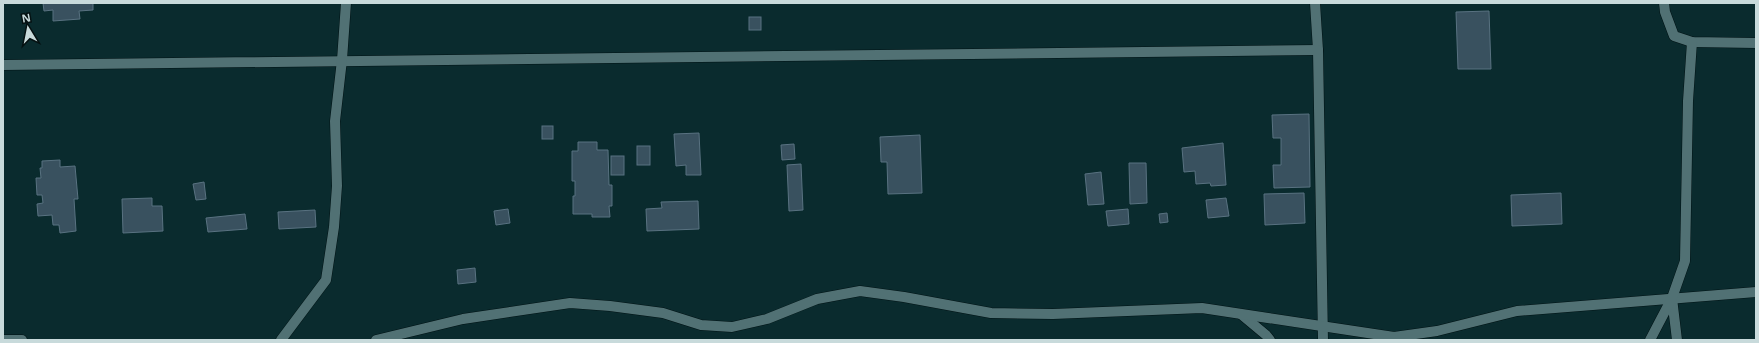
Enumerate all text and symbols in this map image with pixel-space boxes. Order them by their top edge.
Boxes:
north arrow [8,8,48,48]
text: N [20,9,32,26]

